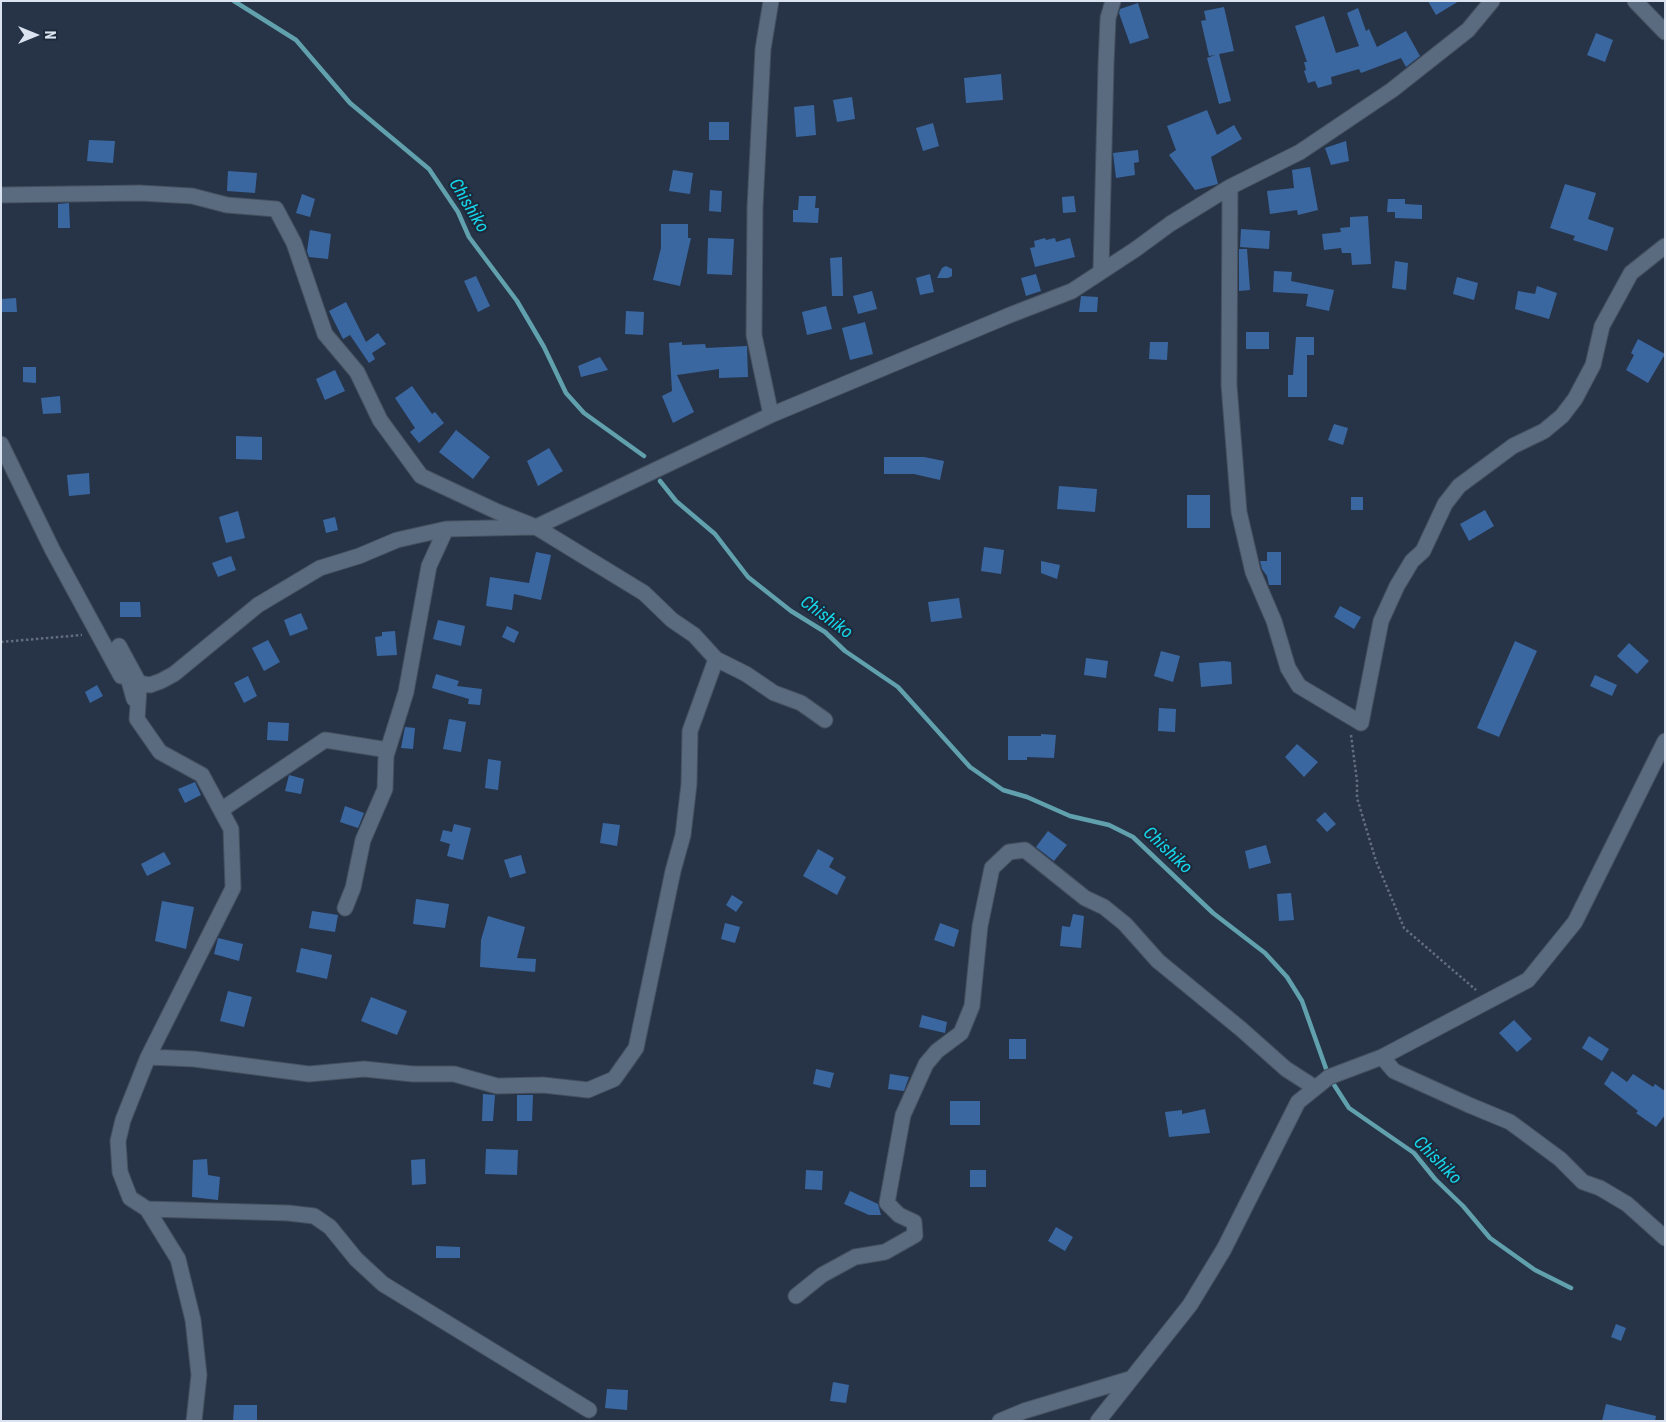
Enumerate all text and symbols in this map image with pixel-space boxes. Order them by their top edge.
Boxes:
north arrow [10,10,60,60]
text: N [42,31,58,39]
water label: Chishiko [443,175,493,237]
water label: Chishiko [796,592,856,644]
water label: Chishiko [1138,823,1196,879]
water label: Chishiko [1408,1132,1466,1190]

